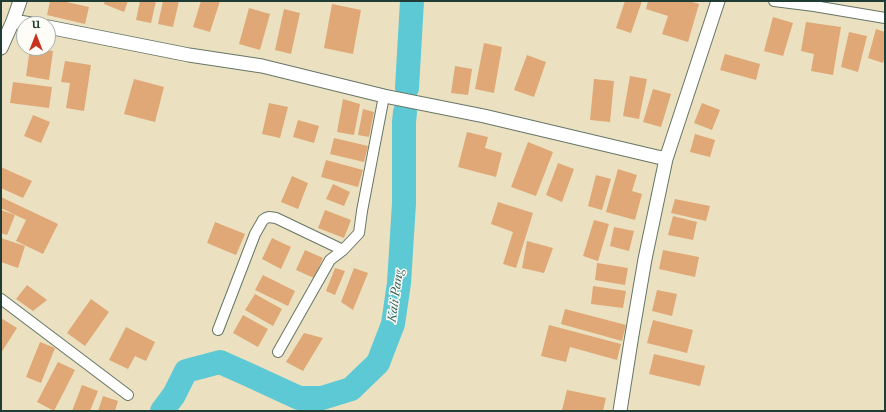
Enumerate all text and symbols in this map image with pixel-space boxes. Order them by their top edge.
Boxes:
north arrow [16,16,56,56]
text: U [32,18,40,31]
water label: Kali Pang [385,269,407,323]

